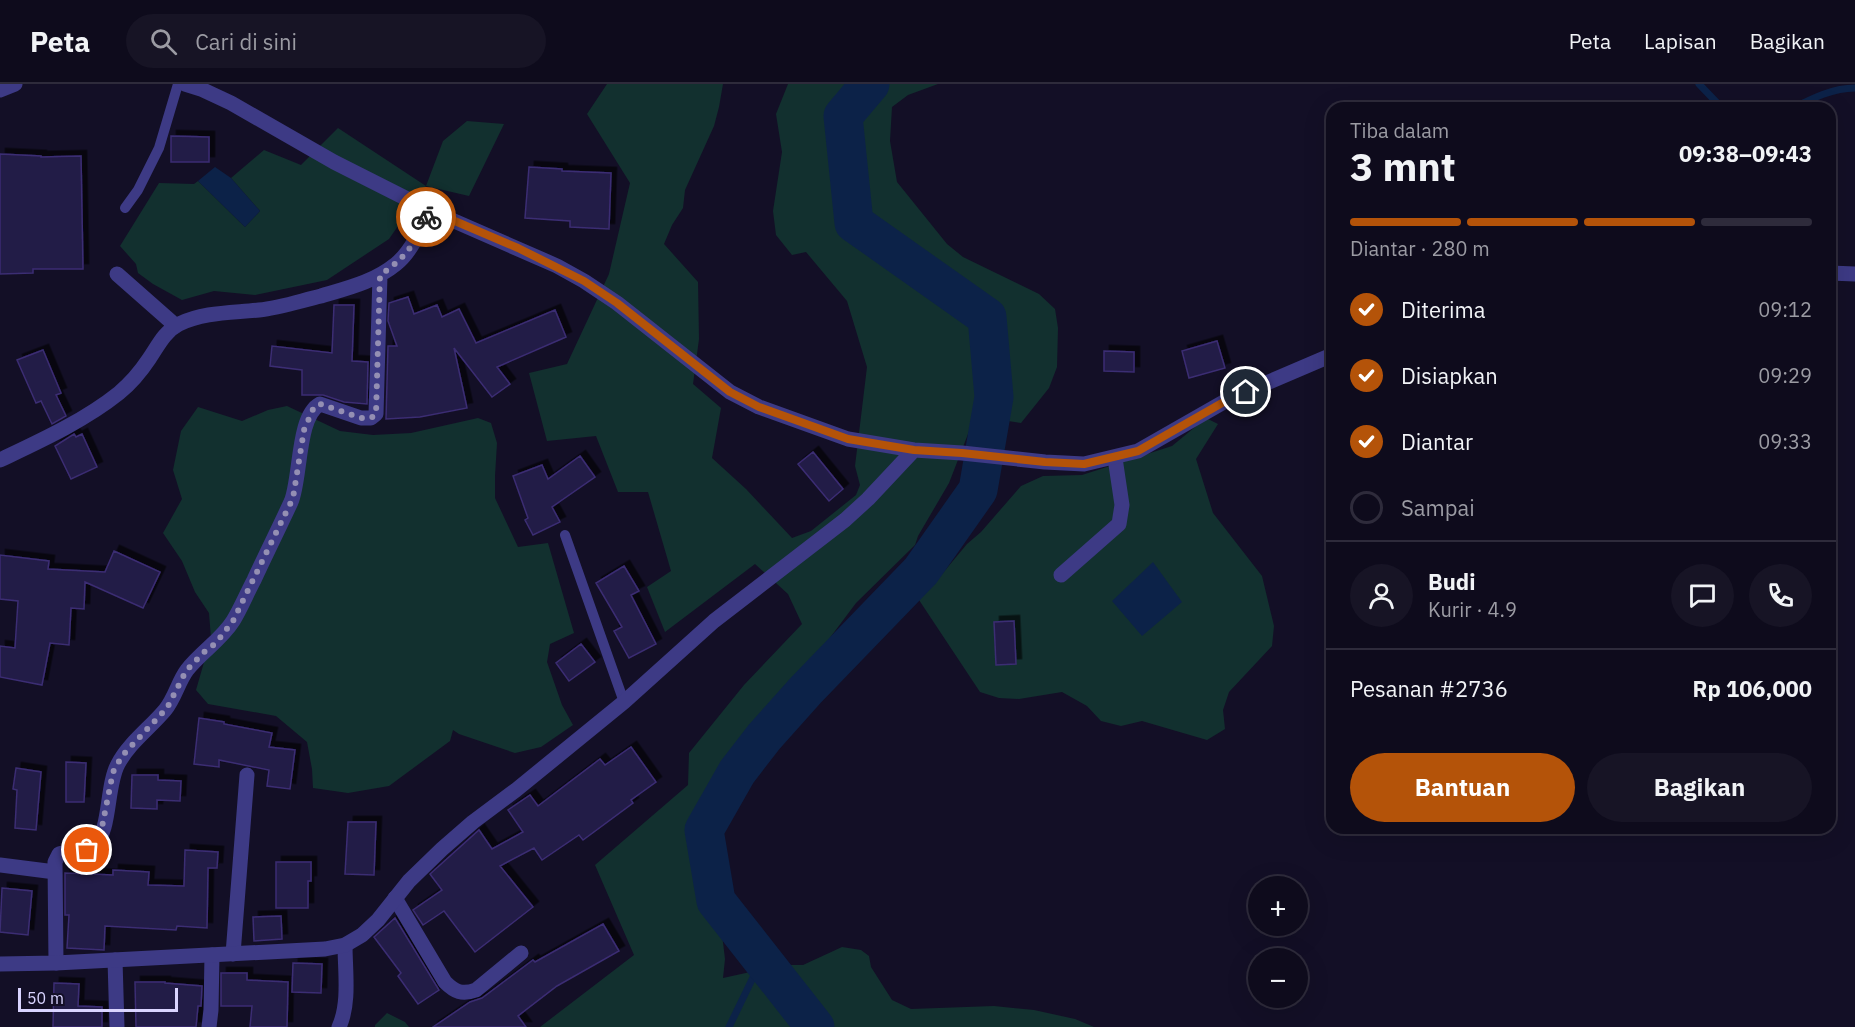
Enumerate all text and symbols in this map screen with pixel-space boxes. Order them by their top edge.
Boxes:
search box [126,14,546,68]
text: Peta [30,23,90,60]
icon: search [147,25,180,58]
text: Cari di sini [195,27,297,56]
text: Peta [1569,27,1611,55]
text: Lapisan [1644,27,1717,55]
text: Bagikan [1750,27,1825,55]
text: Tiba dalam [1350,117,1449,144]
text: 09:38–09:43 [1679,139,1812,168]
text: 3 mnt [1350,141,1456,192]
courier [396,187,456,247]
icon: bike [410,201,443,234]
text: Diantar · 280 m [1350,235,1490,262]
icon: check [1350,293,1383,326]
text: Diterima [1401,295,1486,324]
text: 09:12 [1758,296,1812,323]
icon: check [1350,359,1383,392]
text: Disiapkan [1401,361,1498,390]
text: 09:29 [1758,362,1812,389]
pin [1220,366,1271,417]
icon: home [1229,375,1262,408]
icon: check [1350,425,1383,458]
text: Diantar [1401,427,1473,456]
text: 09:33 [1758,428,1812,455]
text: Sampai [1401,493,1475,522]
button: person [1350,564,1413,627]
button: chat [1671,564,1734,627]
button: phone [1749,564,1812,627]
text: Budi [1428,567,1475,596]
text: Kurir · 4.9 [1428,596,1517,623]
text: Pesanan #2736 [1350,674,1508,703]
text: Rp 106,000 [1693,674,1812,703]
button: Bantuan [1350,753,1575,822]
button: Bagikan [1587,753,1812,822]
pin [61,824,112,875]
icon: bag [70,833,103,866]
map controls [1248,876,1308,1008]
button: + [1248,876,1308,936]
button: − [1248,948,1308,1008]
scale bar [18,985,178,1012]
text: 50 m [27,988,64,1008]

